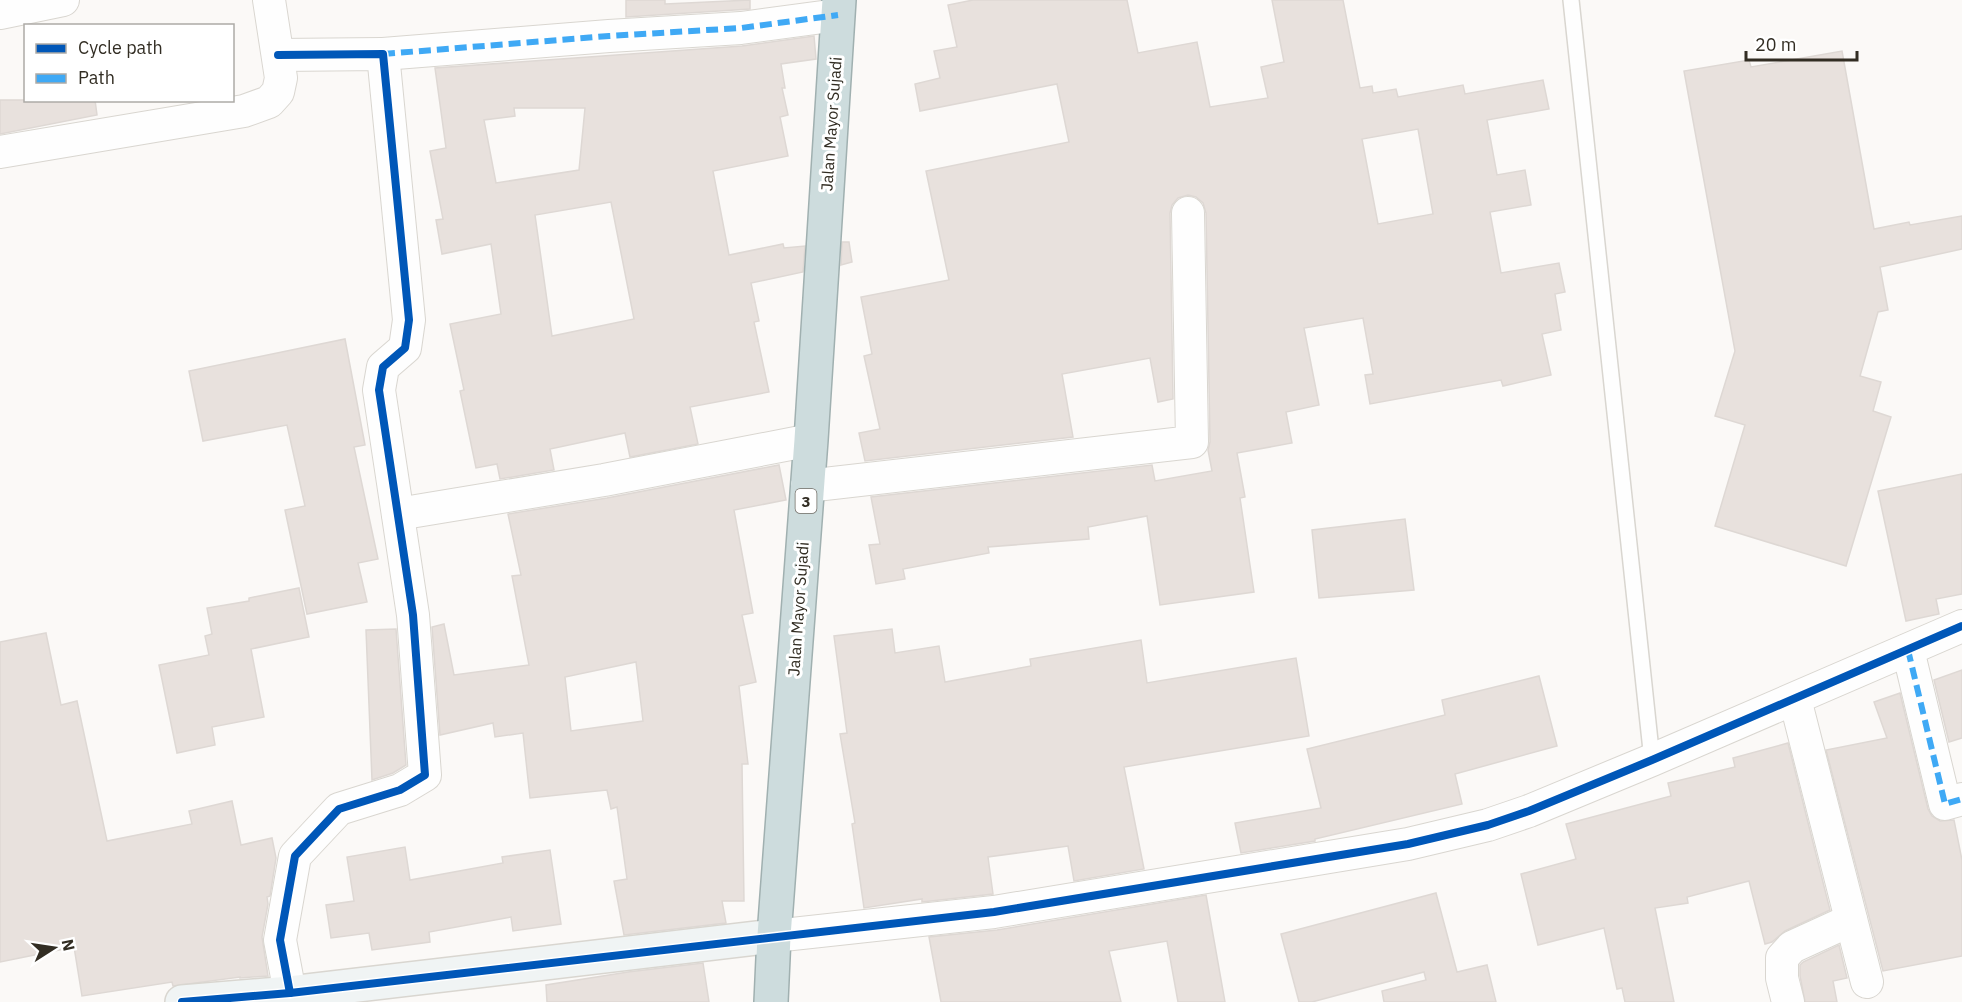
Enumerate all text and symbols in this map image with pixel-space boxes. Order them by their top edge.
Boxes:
legend [24,24,234,102]
scale bar [1746,24,1857,62]
text: 20 m [1755,33,1797,56]
text: Cycle path [78,36,163,59]
street label: Jalan Mayor Sujadi [816,56,846,192]
text: Path [78,66,115,89]
road number: 3 [796,489,816,513]
street label: Jalan Mayor Sujadi [783,541,813,677]
north arrow [24,918,84,978]
text: N [58,937,80,953]

